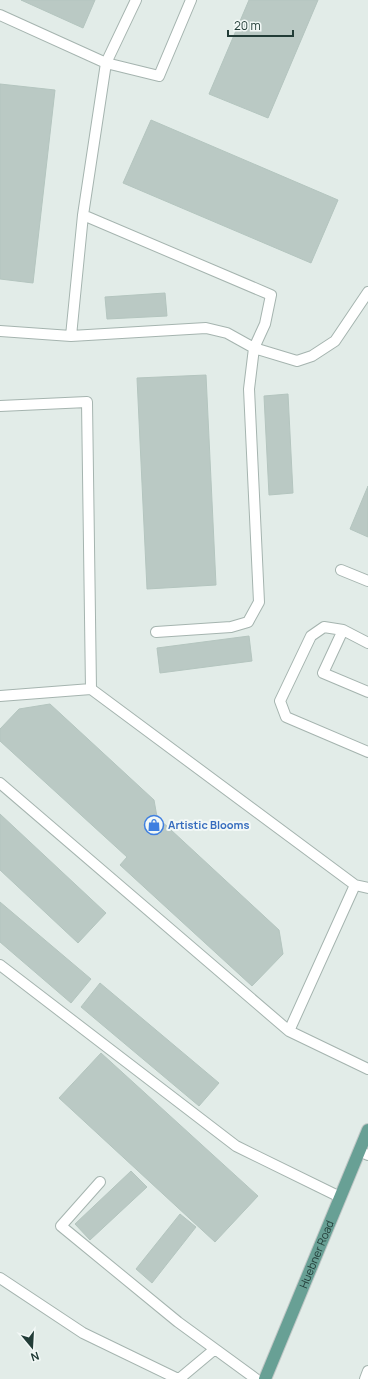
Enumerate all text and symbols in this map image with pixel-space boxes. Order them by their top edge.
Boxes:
scale bar [228,12,293,38]
text: 20 m [234,17,261,34]
shop icon: Artistic Blooms [143,814,165,836]
place label: Artistic Blooms [168,817,249,832]
street label: Huebner Road [295,1218,337,1290]
north arrow [12,1327,52,1367]
text: N [29,1349,41,1365]

